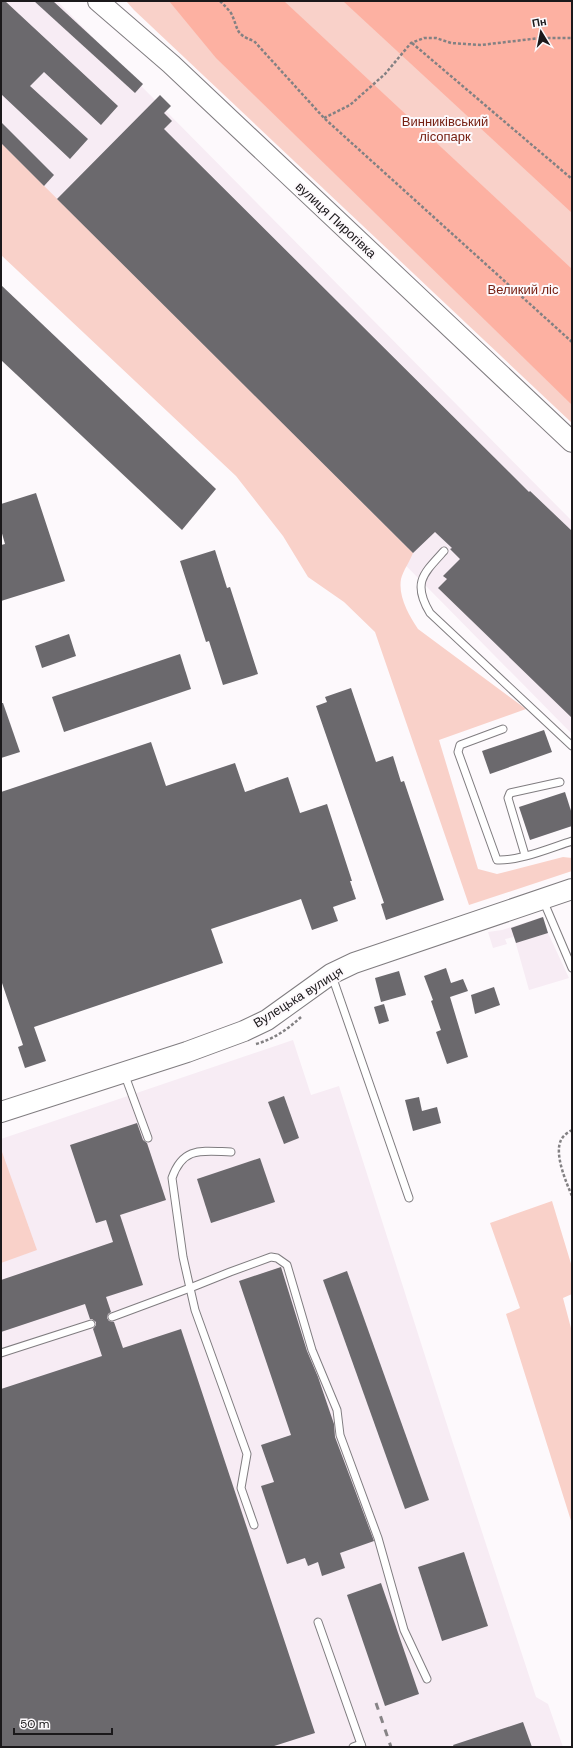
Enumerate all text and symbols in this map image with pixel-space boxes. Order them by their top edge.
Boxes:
north arrow [521,12,561,52]
text: Пн [531,14,548,30]
park label: Винниківський лісопарк [402,113,488,145]
street label: вулиця Пирогівка [292,178,381,262]
park label: Великий ліс [488,281,559,298]
street label: Вулецька вулиця [250,963,346,1031]
scale bar [14,1710,112,1736]
text: 50 m [20,1716,49,1732]

